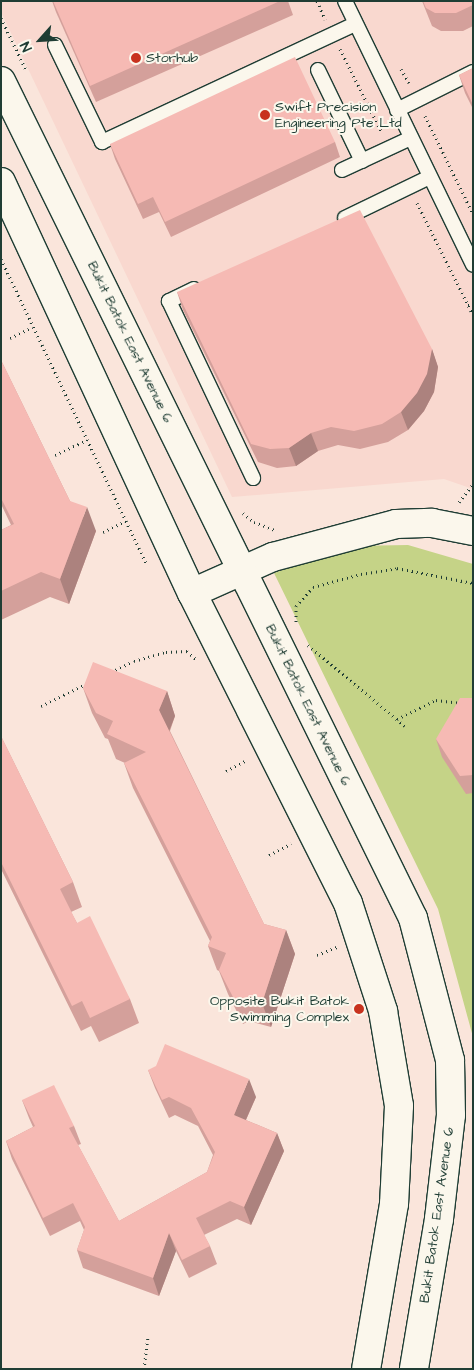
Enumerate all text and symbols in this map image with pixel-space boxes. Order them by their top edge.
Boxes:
north arrow [15,15,65,65]
text: N [16,38,37,55]
place label: Storhub [146,50,198,66]
marker: Storhub [130,52,142,64]
place label: Swift Precision Engineering Pte Ltd [275,99,402,132]
marker: Swift Precision Engineering Pte Ltd [259,109,271,121]
street label: Bukit Batok East Avenue 6 [84,259,176,425]
street label: Bukit Batok East Avenue 6 [262,622,354,788]
place label: Opposite Bukit Batok Swimming Complex [210,993,349,1026]
marker: Opposite Bukit Batok Swimming Complex [353,1003,365,1015]
street label: Bukit Batok East Avenue 6 [416,1126,458,1304]

